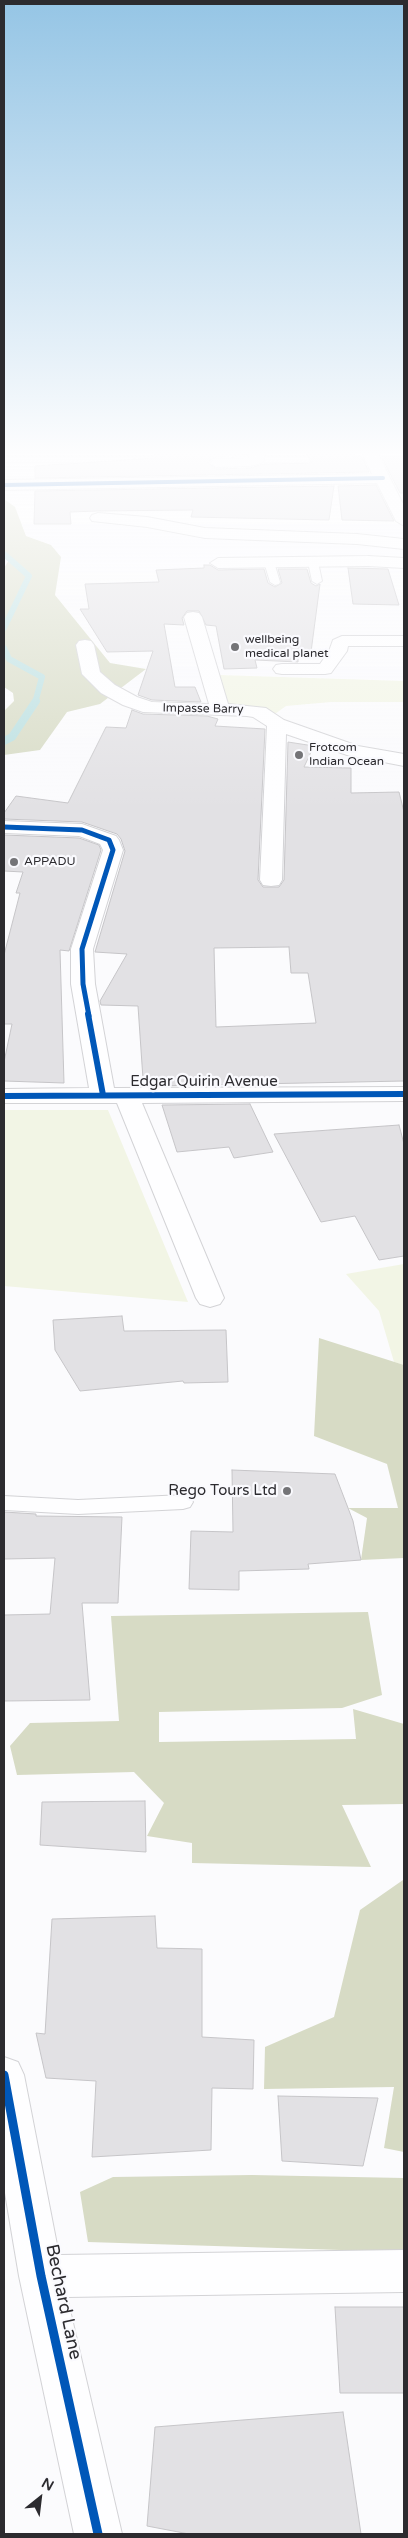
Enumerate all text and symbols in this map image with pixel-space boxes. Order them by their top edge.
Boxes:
place label: wellbeing medical planet [245,633,329,661]
marker: wellbeing medical planet [229,641,241,653]
street label: Impasse Barry [163,701,243,717]
place label: Frotcom Indian Ocean [309,741,384,769]
marker: Frotcom Indian Ocean [293,749,305,761]
place label: APPADU [24,855,76,869]
marker: APPADU [8,856,20,868]
street label: Edgar Quirin Avenue [130,1073,278,1091]
place label: Rego Tours Ltd [168,1482,277,1500]
marker: Rego Tours Ltd [281,1485,293,1497]
street label: Bechard Lane [40,2242,86,2362]
north arrow [15,2473,65,2523]
text: N [38,2474,57,2495]

